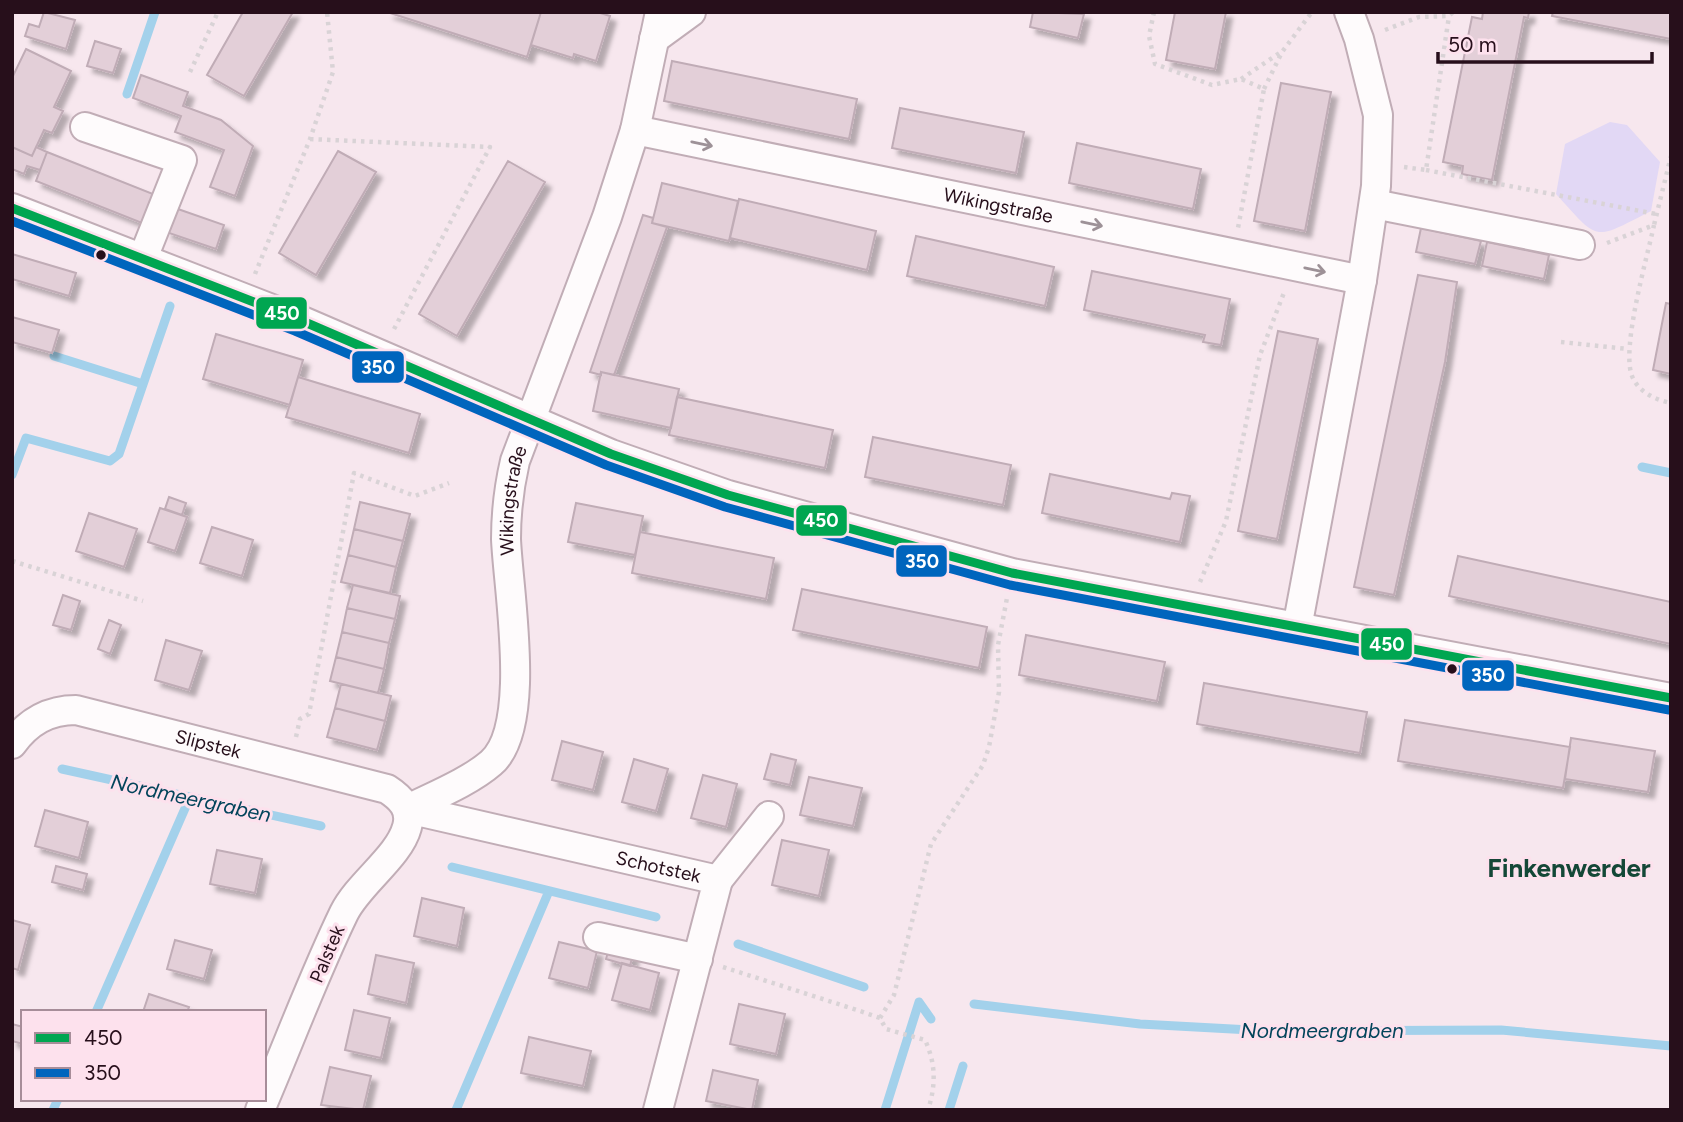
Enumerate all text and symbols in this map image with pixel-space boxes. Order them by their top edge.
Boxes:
scale bar [1438,21,1652,65]
text: 50 m [1448,32,1497,57]
one-way arrow [690,137,713,151]
street label: Wikingstraße [941,182,1055,227]
one-way arrow [1080,218,1103,232]
unlabelled marker [94,248,108,262]
one-way arrow [1303,264,1326,278]
line badge: 450 [255,296,308,330]
text: 450 [264,302,300,325]
line badge: 350 [351,350,405,384]
text: 350 [361,356,395,379]
street label: Wikingstraße [494,442,531,556]
line badge: 450 [795,504,848,537]
text: 450 [803,509,839,532]
line badge: 350 [895,544,948,578]
text: 350 [905,550,939,573]
line badge: 450 [1360,627,1413,661]
text: 450 [1369,633,1405,656]
line badge: 350 [1461,659,1515,692]
unlabelled marker [1445,662,1459,676]
text: 350 [1471,664,1505,687]
street label: Slipstek [173,724,244,763]
water label: Nordmeergraben [109,769,274,827]
street label: Schotstek [614,846,704,887]
district label: Finkenwerder [1487,852,1651,884]
street label: Palstek [305,921,350,986]
legend [21,1010,266,1101]
water label: Nordmeergraben [1240,1018,1404,1043]
text: 450 [84,1025,123,1050]
text: 350 [84,1060,121,1085]

